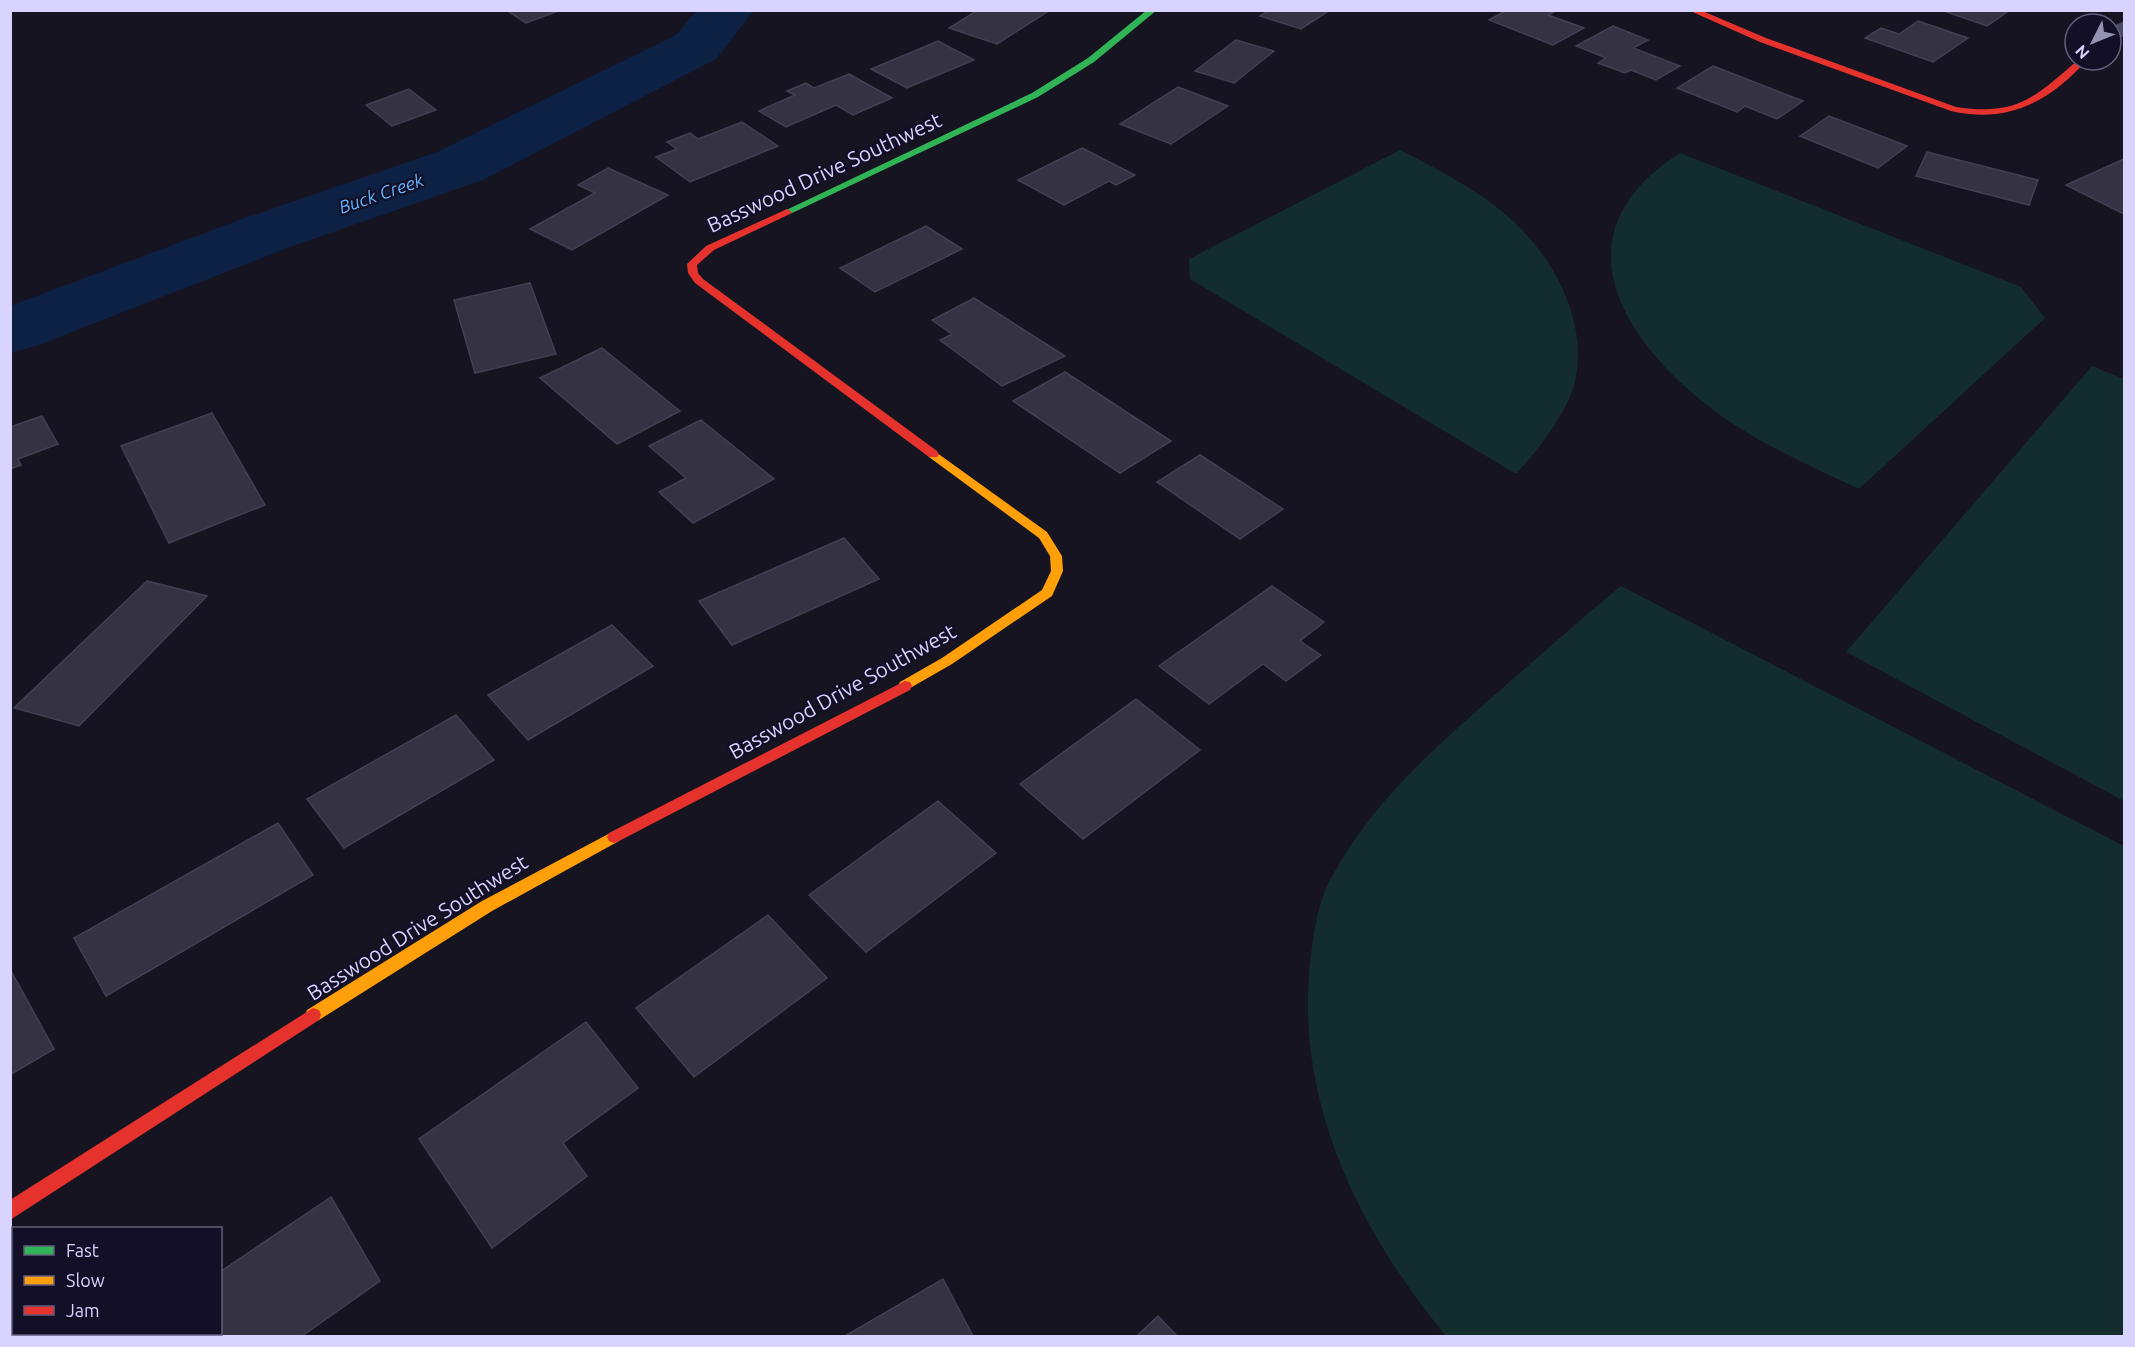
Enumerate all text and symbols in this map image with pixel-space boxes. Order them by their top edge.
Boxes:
north arrow [2063,12,2123,72]
text: N [2071,42,2093,63]
street label: Basswood Drive Southwest [703,107,945,237]
water label: Buck Creek [336,169,427,217]
street label: Basswood Drive Southwest [724,619,960,763]
street label: Basswood Drive Southwest [302,849,532,1005]
legend [12,1227,222,1335]
text: Fast [66,1240,99,1260]
text: Slow [66,1270,105,1290]
text: Jam [66,1300,100,1320]

